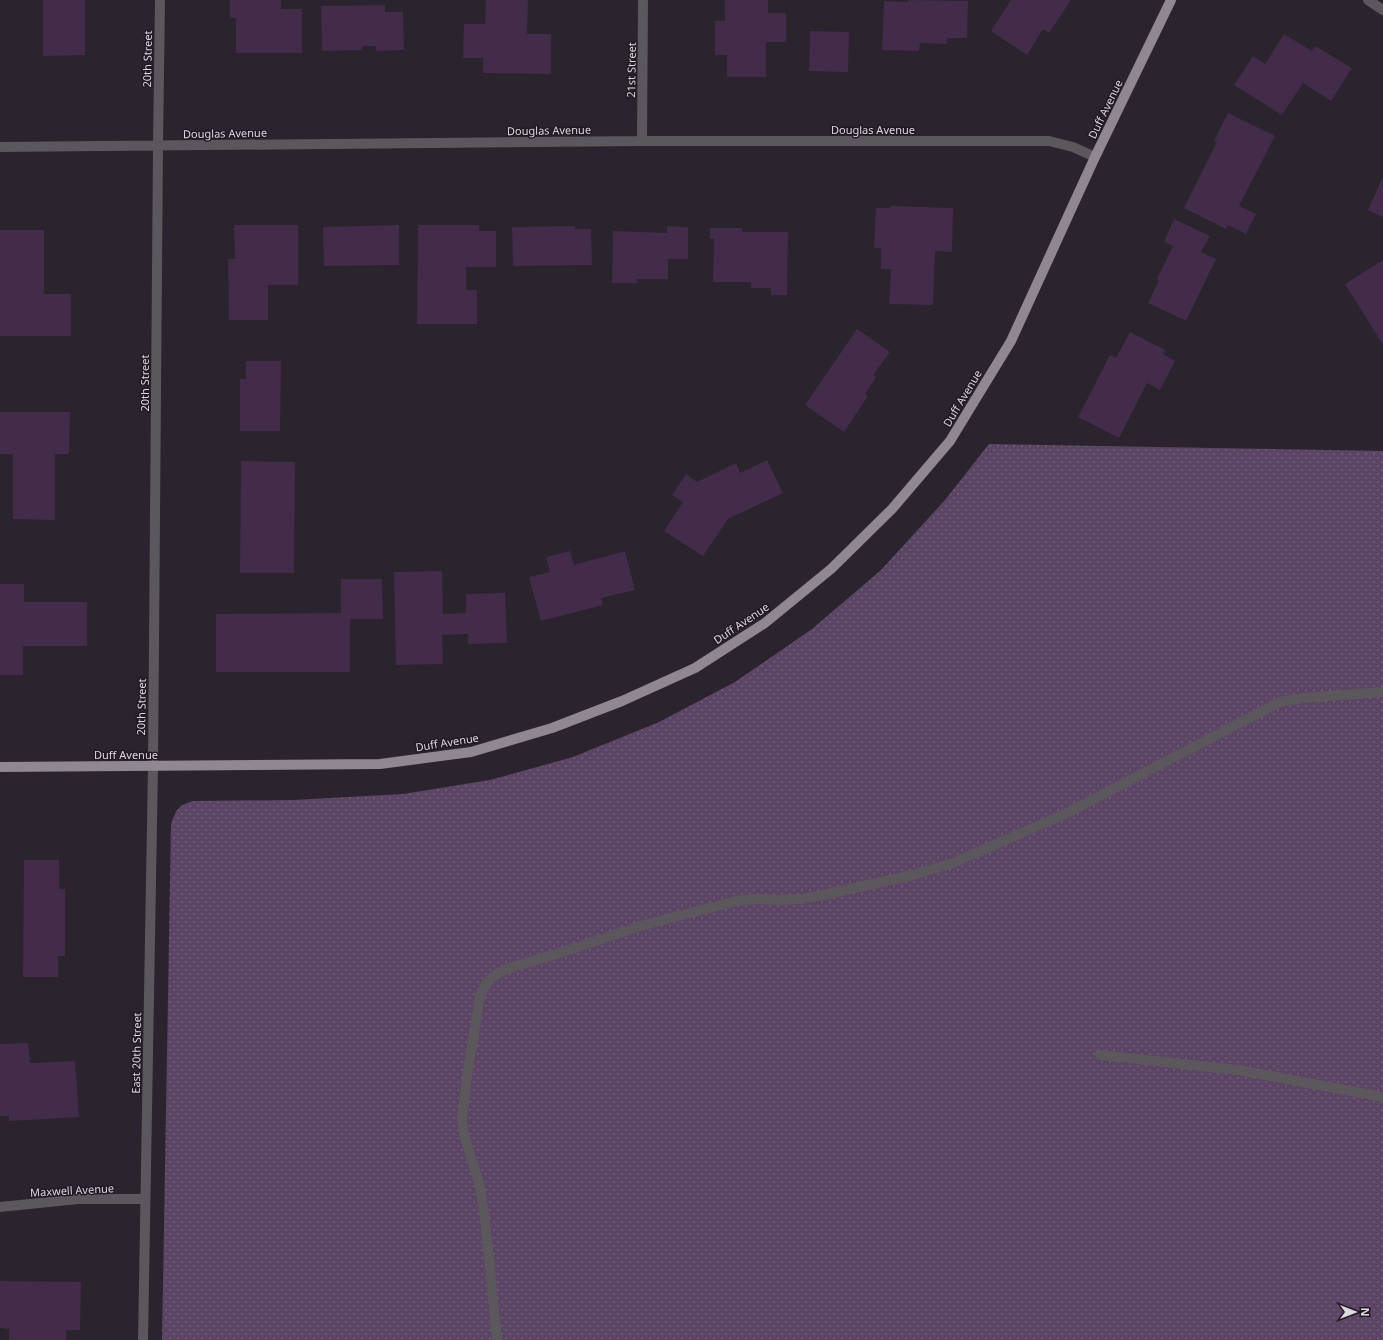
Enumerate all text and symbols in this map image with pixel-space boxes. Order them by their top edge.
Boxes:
street label: 20th Street [139,30,155,88]
street label: 21st Street [623,42,639,98]
street label: Duff Avenue [1084,77,1126,141]
street label: Douglas Avenue [507,122,591,138]
street label: Douglas Avenue [831,122,915,137]
street label: Douglas Avenue [183,125,267,141]
street label: 20th Street [137,355,152,411]
street label: Duff Avenue [939,367,985,429]
street label: Duff Avenue [710,599,772,647]
street label: 20th Street [133,678,149,736]
street label: Duff Avenue [414,730,480,754]
street label: Duff Avenue [94,747,158,762]
street label: East 20th Street [128,1012,144,1094]
street label: Maxwell Avenue [30,1180,114,1200]
north arrow [1335,1292,1375,1332]
text: N [1358,1308,1373,1316]

